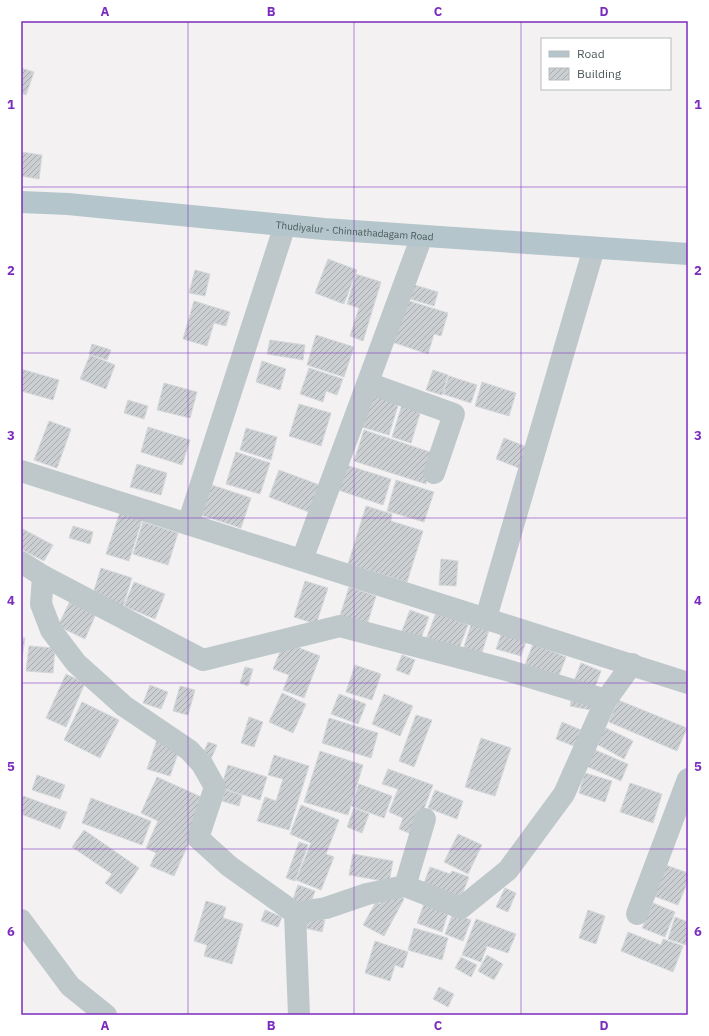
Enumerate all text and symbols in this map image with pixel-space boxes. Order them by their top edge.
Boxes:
text: A [101,3,110,20]
text: B [267,3,276,20]
text: C [434,3,443,20]
text: D [599,3,609,20]
legend [541,38,671,90]
text: Road [577,46,605,61]
text: Building [577,66,622,81]
text: 1 [7,96,15,113]
text: 1 [694,96,702,113]
street label: Thudiyalur - Chinnathadagam Road [275,218,434,244]
text: 2 [7,262,15,279]
text: 2 [694,262,702,279]
text: 3 [7,427,15,444]
text: 3 [694,427,702,444]
text: 4 [7,592,15,609]
text: 4 [694,592,702,609]
text: 5 [7,758,15,775]
text: 5 [694,758,702,775]
text: 6 [7,923,15,940]
text: 6 [694,923,702,940]
text: A [101,1017,110,1034]
text: B [267,1017,276,1034]
text: C [434,1017,443,1034]
text: D [599,1017,609,1034]

